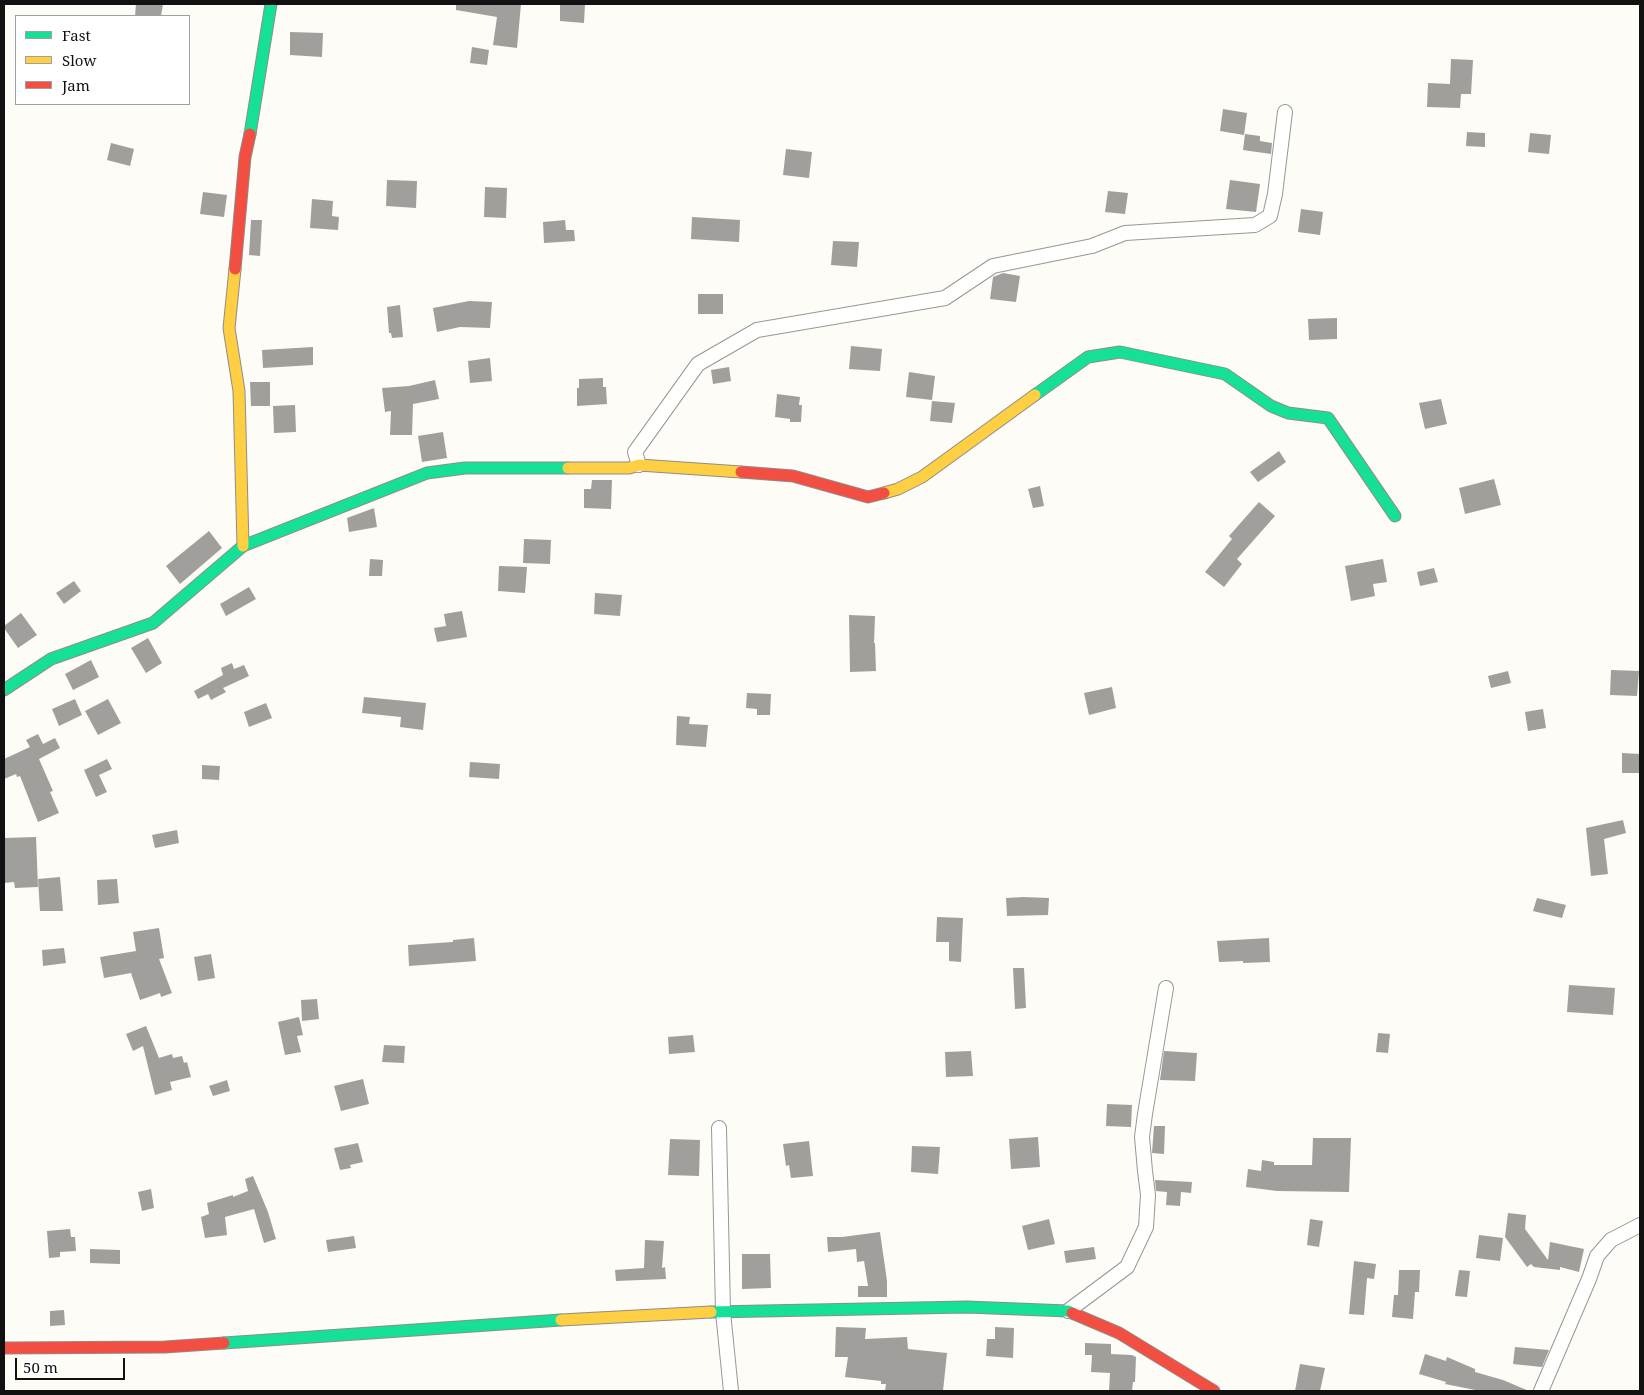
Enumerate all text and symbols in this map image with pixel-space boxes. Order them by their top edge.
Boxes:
legend [15,15,190,105]
text: Fast [62,25,91,45]
text: Slow [62,50,96,70]
text: Jam [62,75,90,95]
scale bar [18,1348,128,1380]
text: 50 m [23,1357,58,1377]

